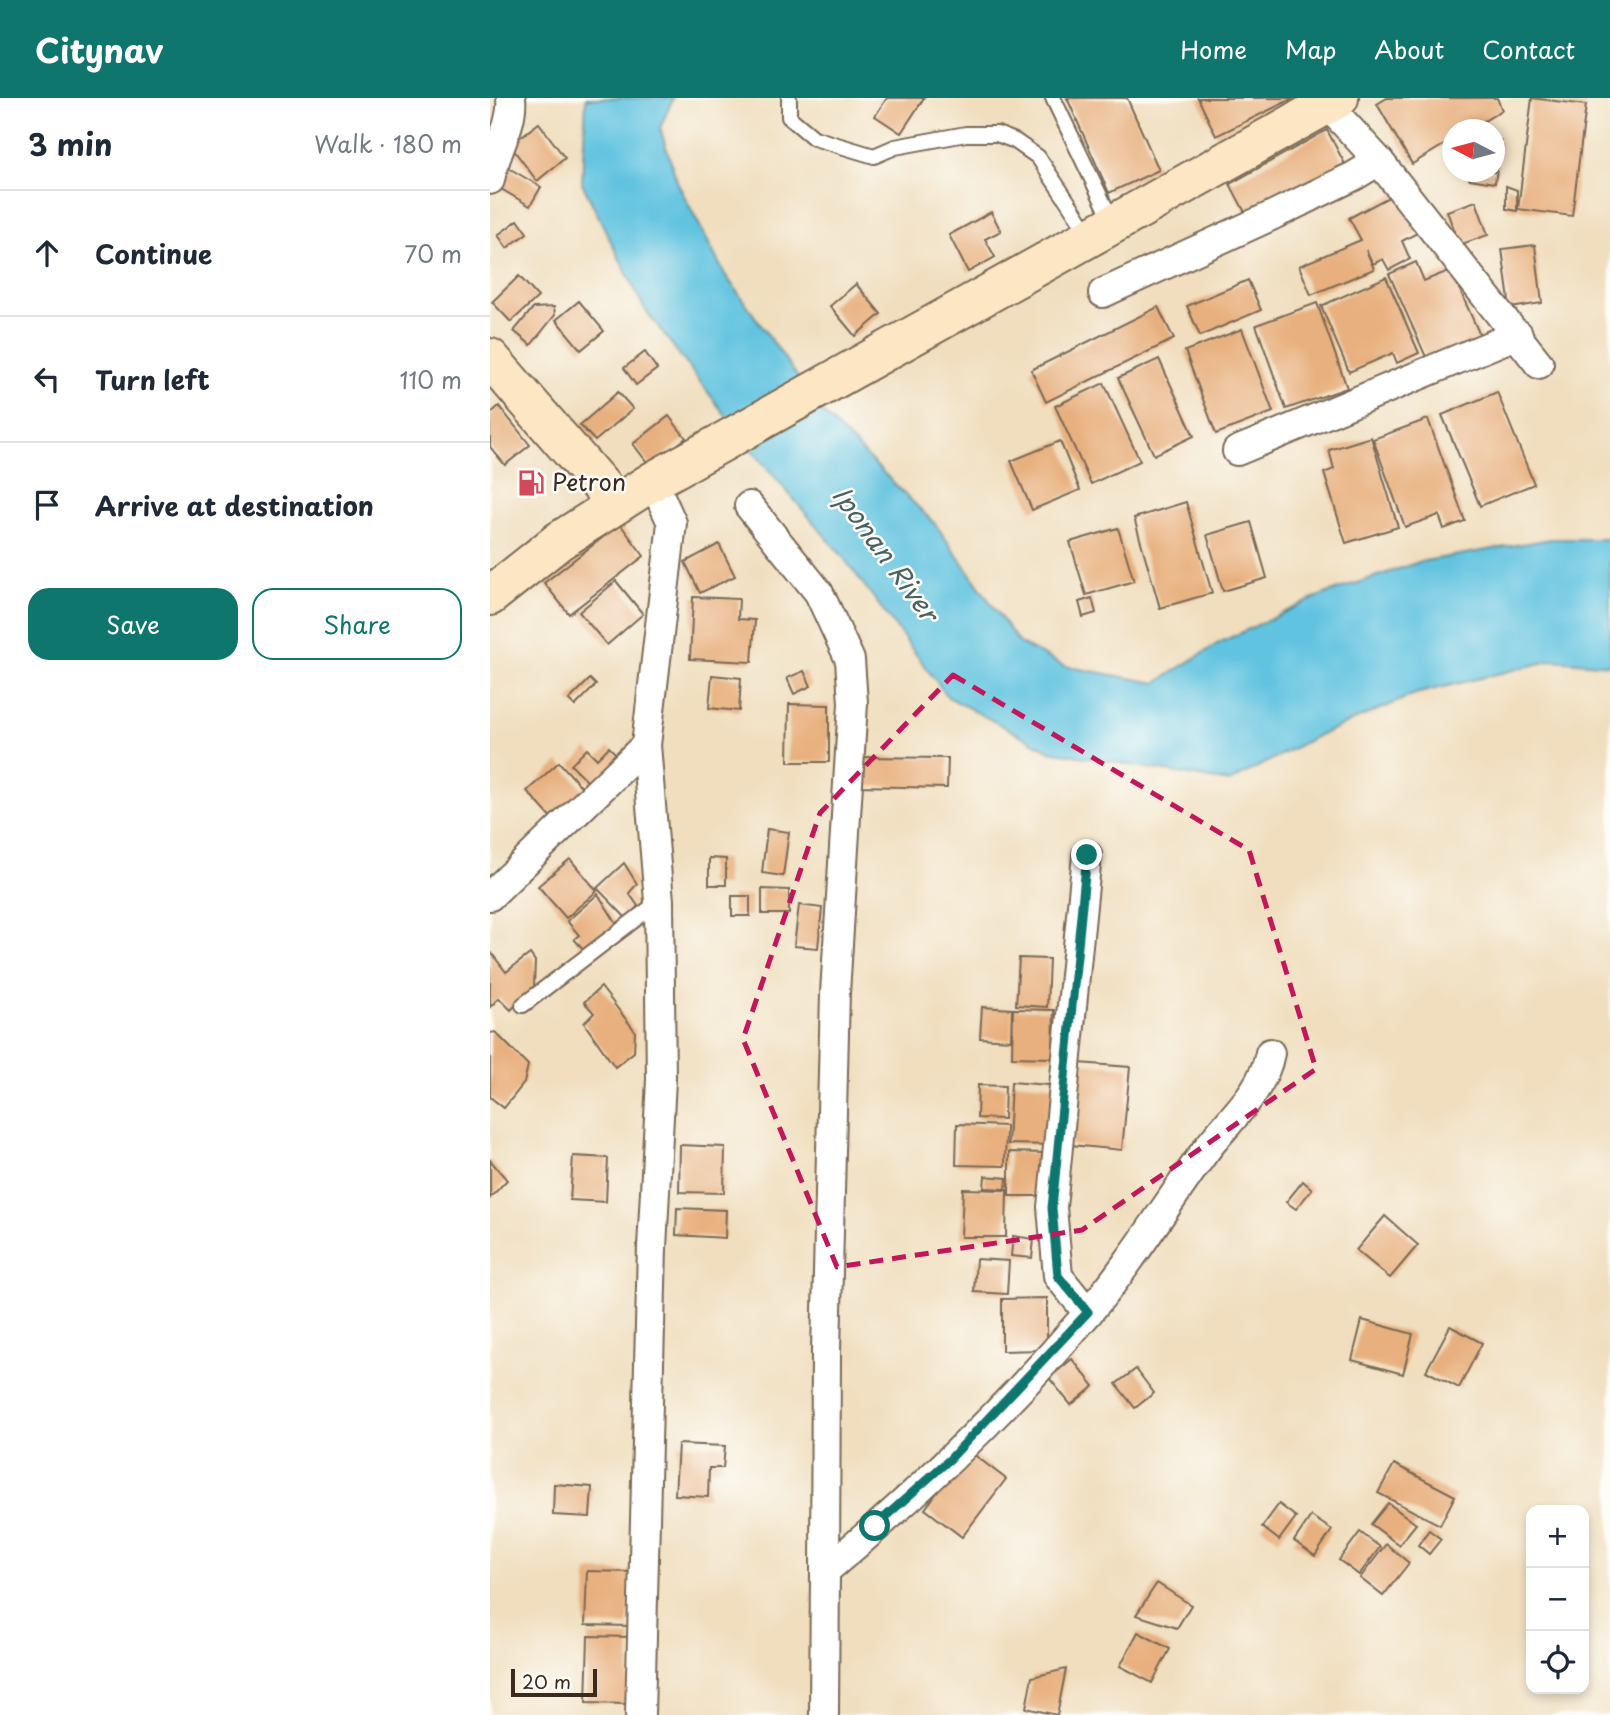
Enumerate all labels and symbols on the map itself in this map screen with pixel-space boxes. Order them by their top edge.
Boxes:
north arrow [1442,119,1505,182]
place label: Petron [552,463,626,499]
fuel station icon: Petron [516,468,546,498]
water label: Iponan River [824,477,951,631]
route end [1071,839,1102,870]
route start [859,1510,890,1541]
scale bar [511,1666,597,1698]

